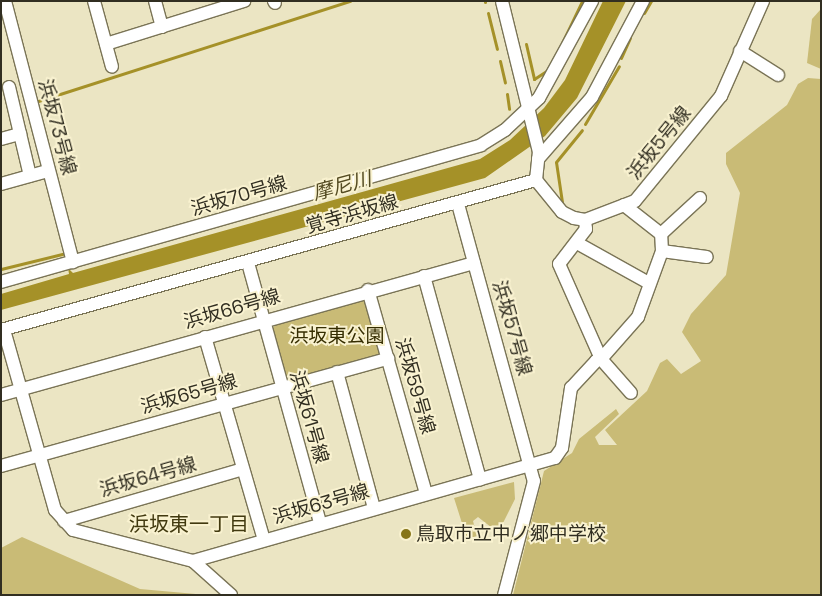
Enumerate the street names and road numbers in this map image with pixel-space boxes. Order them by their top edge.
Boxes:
street label: 浜坂73号線 [33,77,81,177]
street label: 浜坂5号線 [623,102,695,184]
street label: 浜坂70号線 [188,171,290,221]
street label: 覚寺浜坂線 [303,190,401,238]
street label: 浜坂57号線 [488,278,536,378]
street label: 浜坂66号線 [181,284,283,334]
street label: 浜坂59号線 [390,335,440,437]
street label: 浜坂61号線 [285,368,333,466]
street label: 浜坂65号線 [138,369,240,419]
street label: 浜坂64号線 [97,452,199,502]
street label: 浜坂63号線 [270,479,372,529]

